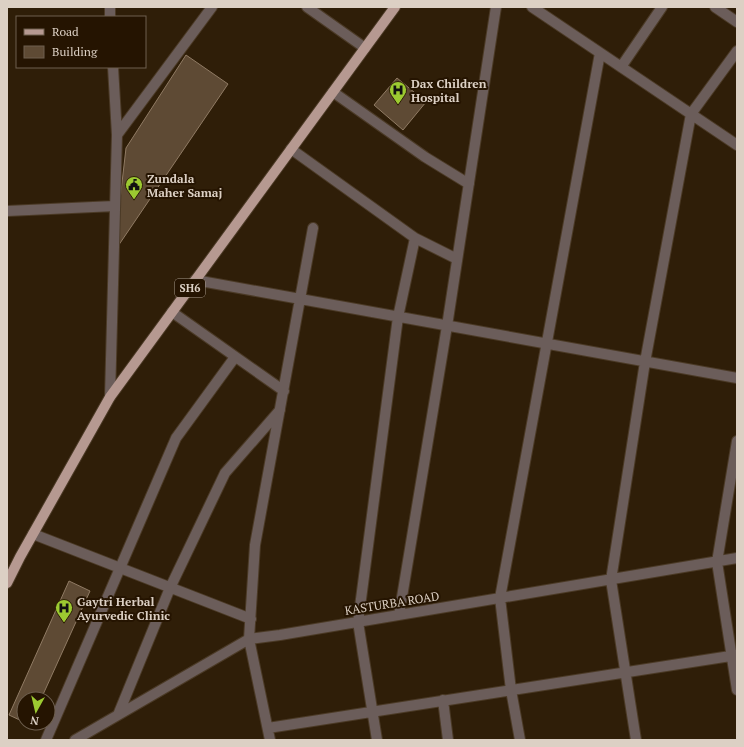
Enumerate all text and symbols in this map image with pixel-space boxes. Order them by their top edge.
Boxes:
legend [16,16,146,68]
text: Road [52,24,79,39]
text: Building [52,44,98,59]
place label: Dax Children Hospital [411,76,487,105]
hospital icon: Dax Children Hospital [388,80,408,105]
place label: Zundala Maher Samaj [147,171,223,200]
public building icon: Zundala Maher Samaj [124,175,144,200]
road number: SH6 [175,279,205,297]
street label: KASTURBA ROAD [344,588,440,618]
place label: Gaytri Herbal Ayurvedic Clinic [77,594,170,623]
hospital icon: Gaytri Herbal Ayurvedic Clinic [54,598,74,623]
north arrow [16,691,56,731]
text: N [29,713,40,728]

